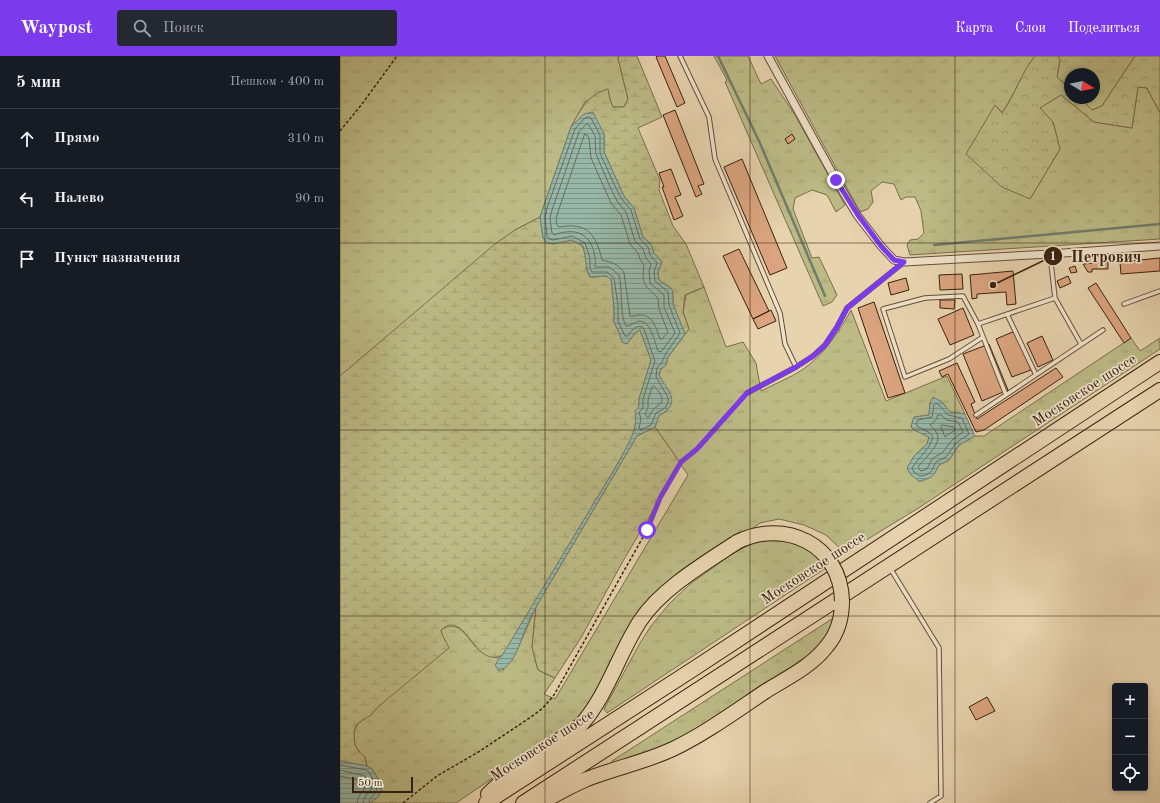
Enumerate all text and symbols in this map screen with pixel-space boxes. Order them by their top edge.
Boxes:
search box [117,10,397,46]
icon: search [131,17,153,39]
text: Waypost [20,19,93,38]
text: Поиск [163,21,204,36]
text: Карта [955,21,993,35]
text: Слои [1015,21,1046,35]
text: Поделиться [1068,21,1140,35]
north arrow [1064,68,1100,104]
text: 5 мин [16,74,61,91]
text: Пешком · 400 m [230,75,324,88]
icon: ahead [16,128,38,150]
text: Прямо [54,131,100,146]
text: 310 m [287,132,324,145]
route end [827,171,845,189]
icon: left [16,188,38,210]
text: Налево [54,191,104,206]
text: 90 m [295,192,324,205]
callout: Петрович [1043,242,1149,270]
icon: arrive [16,248,38,270]
text: Петрович [1071,250,1141,266]
text: Пункт назначения [54,251,181,266]
text: 1 [1050,251,1056,263]
street label: Московское шоссе [1031,352,1140,430]
route start [638,521,656,539]
street label: Московское шоссе [760,530,869,608]
map controls [1112,683,1148,791]
button: + [1112,683,1148,719]
street label: Московское шоссе [489,707,598,785]
button: − [1112,719,1148,755]
button: locate [1112,755,1148,791]
scale bar [352,775,413,794]
text: 50 m [358,778,383,789]

